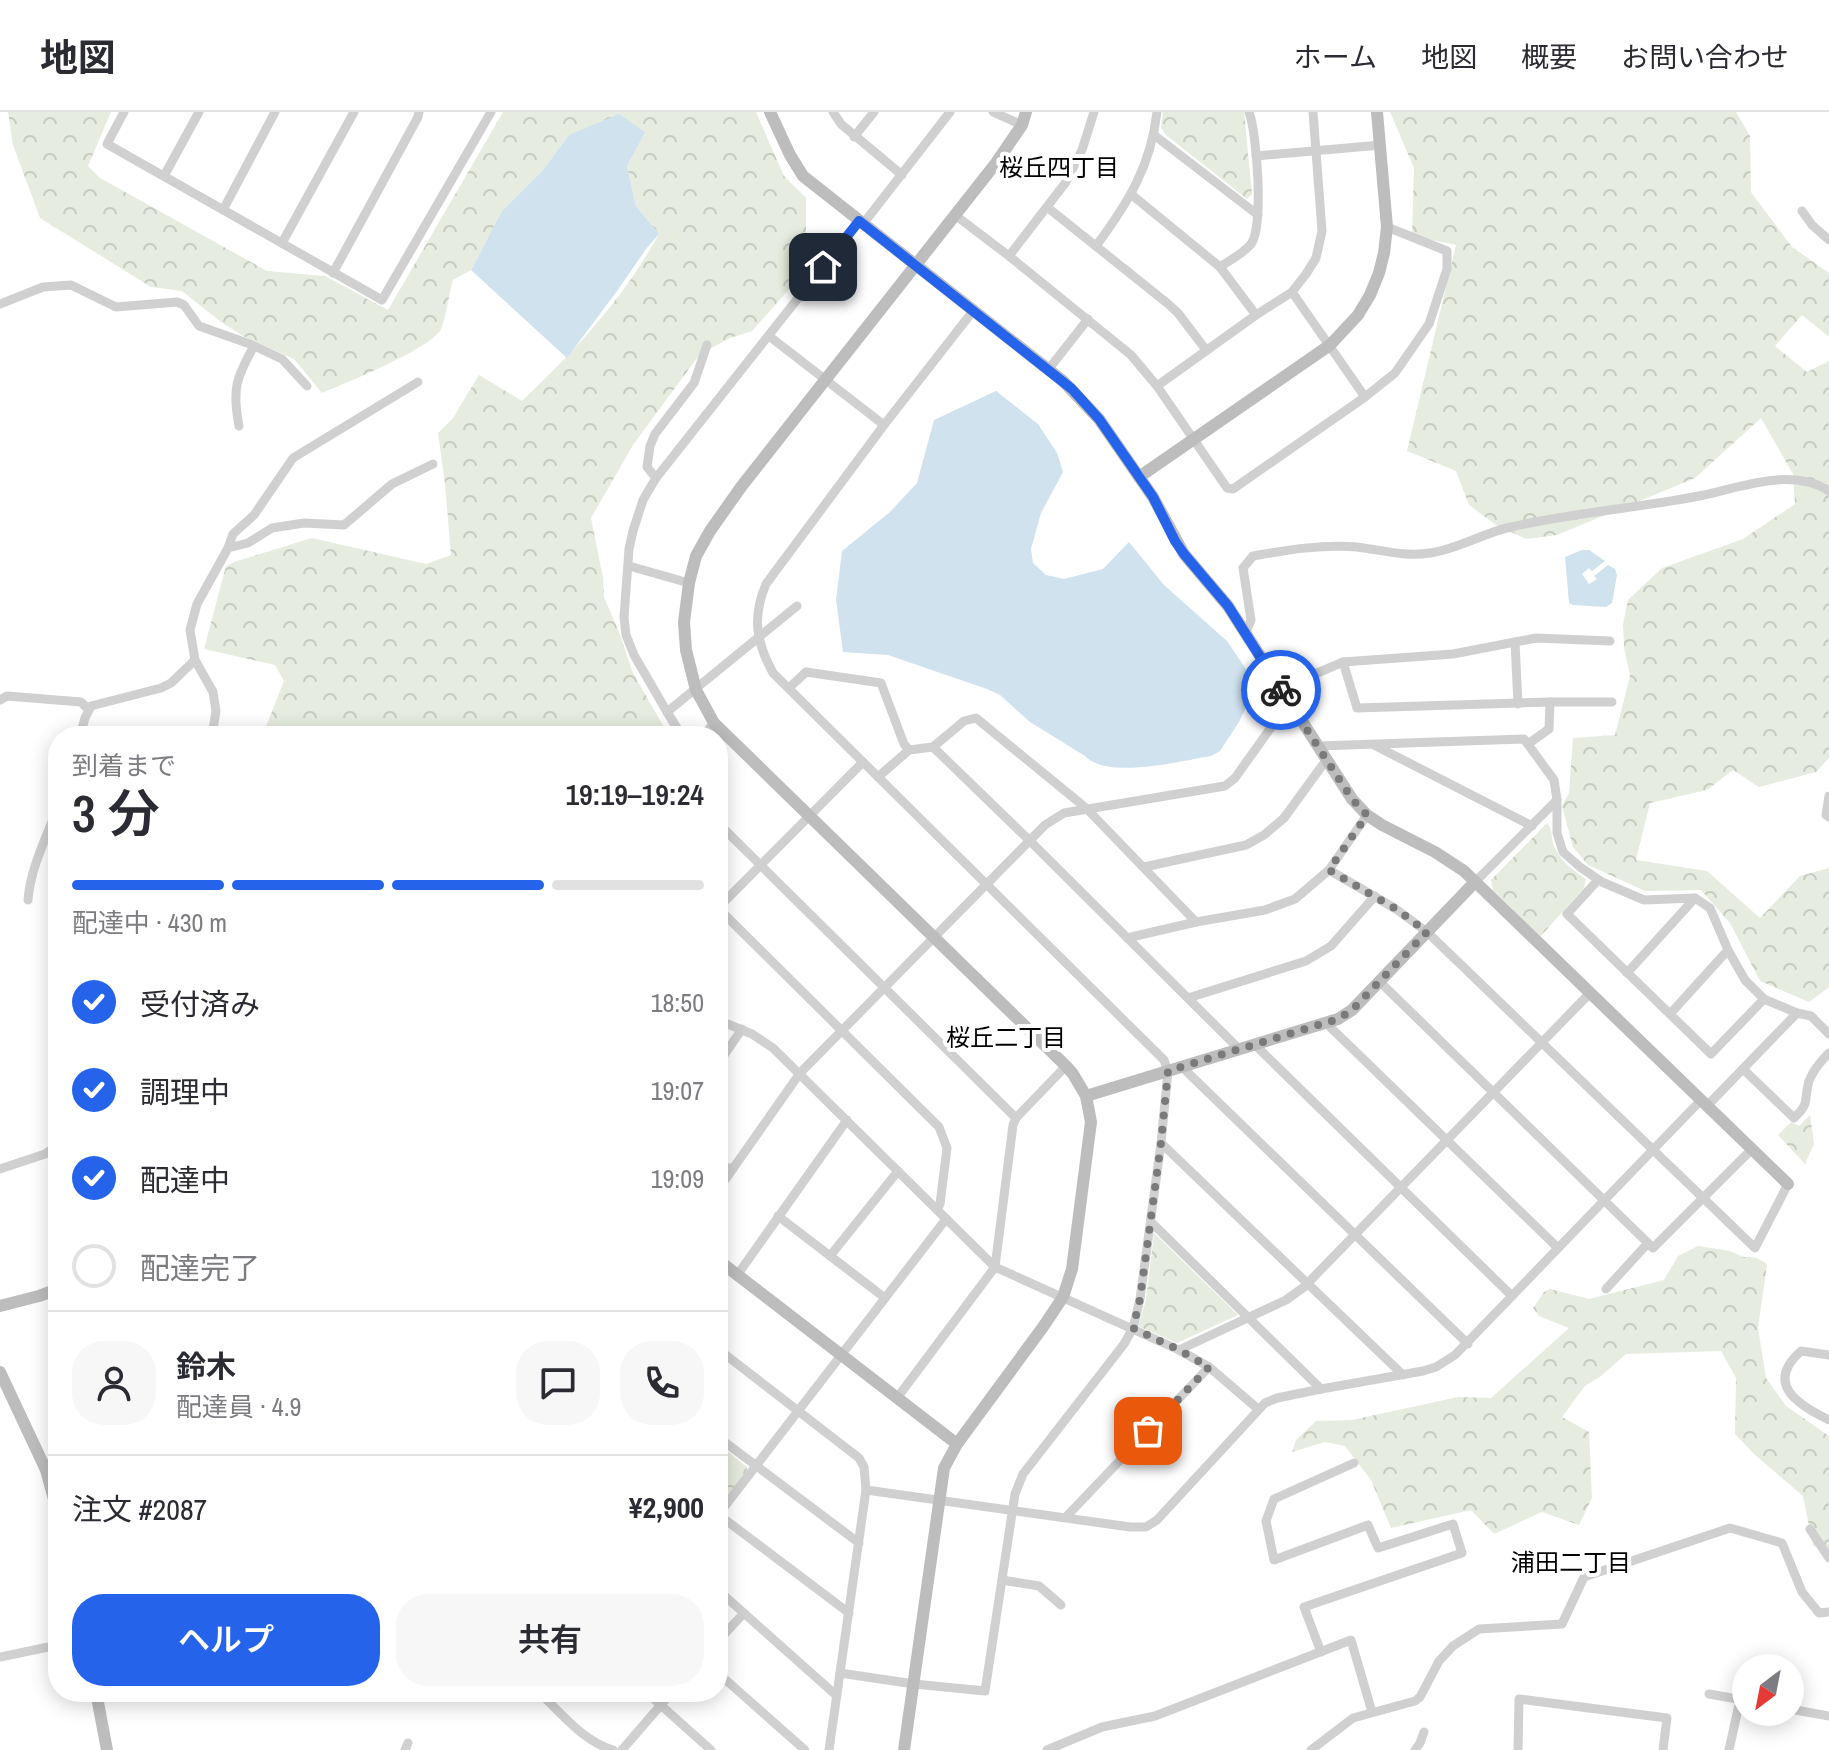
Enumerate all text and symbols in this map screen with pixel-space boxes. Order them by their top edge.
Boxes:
text: 地図 [40,32,116,83]
text: ホーム [1294,38,1377,76]
text: 地図 [1421,38,1477,76]
text: 概要 [1521,38,1577,76]
text: お問い合わせ [1621,38,1789,76]
district label: 桜丘四丁目 [999,151,1119,183]
pin [789,233,857,301]
icon: home [801,245,845,289]
courier [1241,650,1321,730]
icon: bike [1259,668,1303,712]
text: 到着まで [72,748,176,783]
text: 19:19–19:24 [565,774,704,814]
text: 3 分 [72,778,160,848]
text: 配達中 · 430 m [72,905,227,940]
icon: check [72,980,116,1024]
text: 受付済み [140,984,260,1024]
text: 18:50 [651,985,704,1020]
district label: 桜丘二丁目 [946,1021,1066,1053]
icon: check [72,1068,116,1112]
text: 調理中 [140,1072,230,1112]
text: 19:07 [651,1073,704,1108]
icon: check [72,1156,116,1200]
text: 配達中 [140,1160,230,1200]
text: 19:09 [651,1161,704,1196]
text: 配達完了 [140,1248,260,1288]
button: person [72,1341,156,1425]
button: chat [516,1341,600,1425]
button: phone [620,1341,704,1425]
text: 鈴木 [176,1346,236,1386]
text: 配達員 · 4.9 [176,1389,301,1424]
pin [1114,1397,1182,1465]
icon: bag [1126,1409,1170,1453]
text: ¥2,900 [629,1487,704,1527]
text: 注文 #2087 [72,1489,207,1529]
district label: 浦田二丁目 [1511,1546,1631,1578]
button: ヘルプ [72,1594,380,1686]
button: 共有 [396,1594,704,1686]
north arrow [1732,1654,1804,1726]
map controls [1732,1654,1804,1726]

